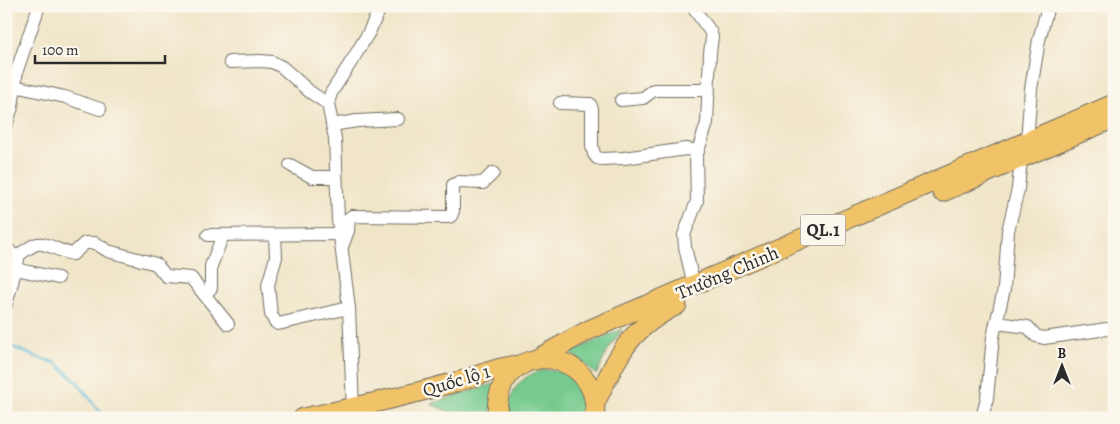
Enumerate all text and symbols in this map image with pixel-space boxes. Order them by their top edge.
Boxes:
scale bar [35,32,165,64]
text: 100 m [42,40,79,60]
road number: QL.1 [800,214,846,246]
street label: Trường Chinh [672,240,783,306]
north arrow [1038,342,1088,392]
text: B [1058,344,1067,363]
street label: Quốc lộ 1 [419,358,494,404]

